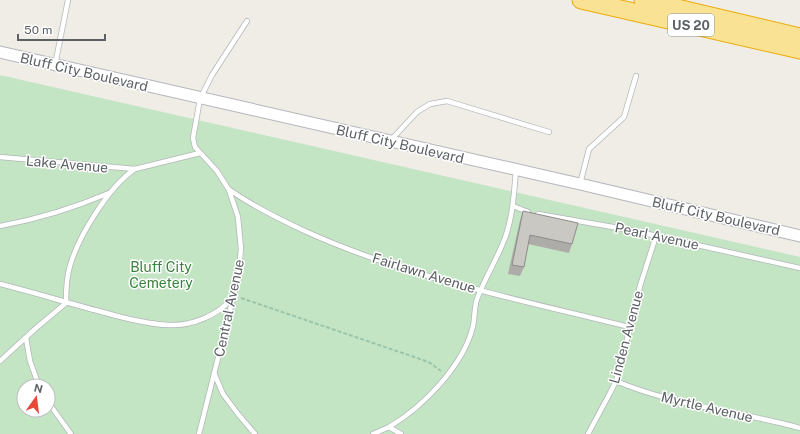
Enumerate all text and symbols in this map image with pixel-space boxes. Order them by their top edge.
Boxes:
road number: US 20 [668,14,714,36]
scale bar [18,16,105,42]
text: 50 m [24,23,52,37]
street label: Bluff City Boulevard [19,50,149,94]
street label: Bluff City Boulevard [335,122,465,166]
street label: Lake Avenue [25,152,109,176]
street label: Bluff City Boulevard [651,194,781,238]
street label: Pearl Avenue [613,219,701,253]
street label: Fairlawn Avenue [370,250,478,296]
street label: Central Avenue [211,258,247,358]
park label: Bluff City Cemetery [129,259,193,291]
street label: Linden Avenue [606,289,646,385]
north arrow [16,378,56,418]
text: N [33,381,44,395]
street label: Myrtle Avenue [659,389,755,425]

